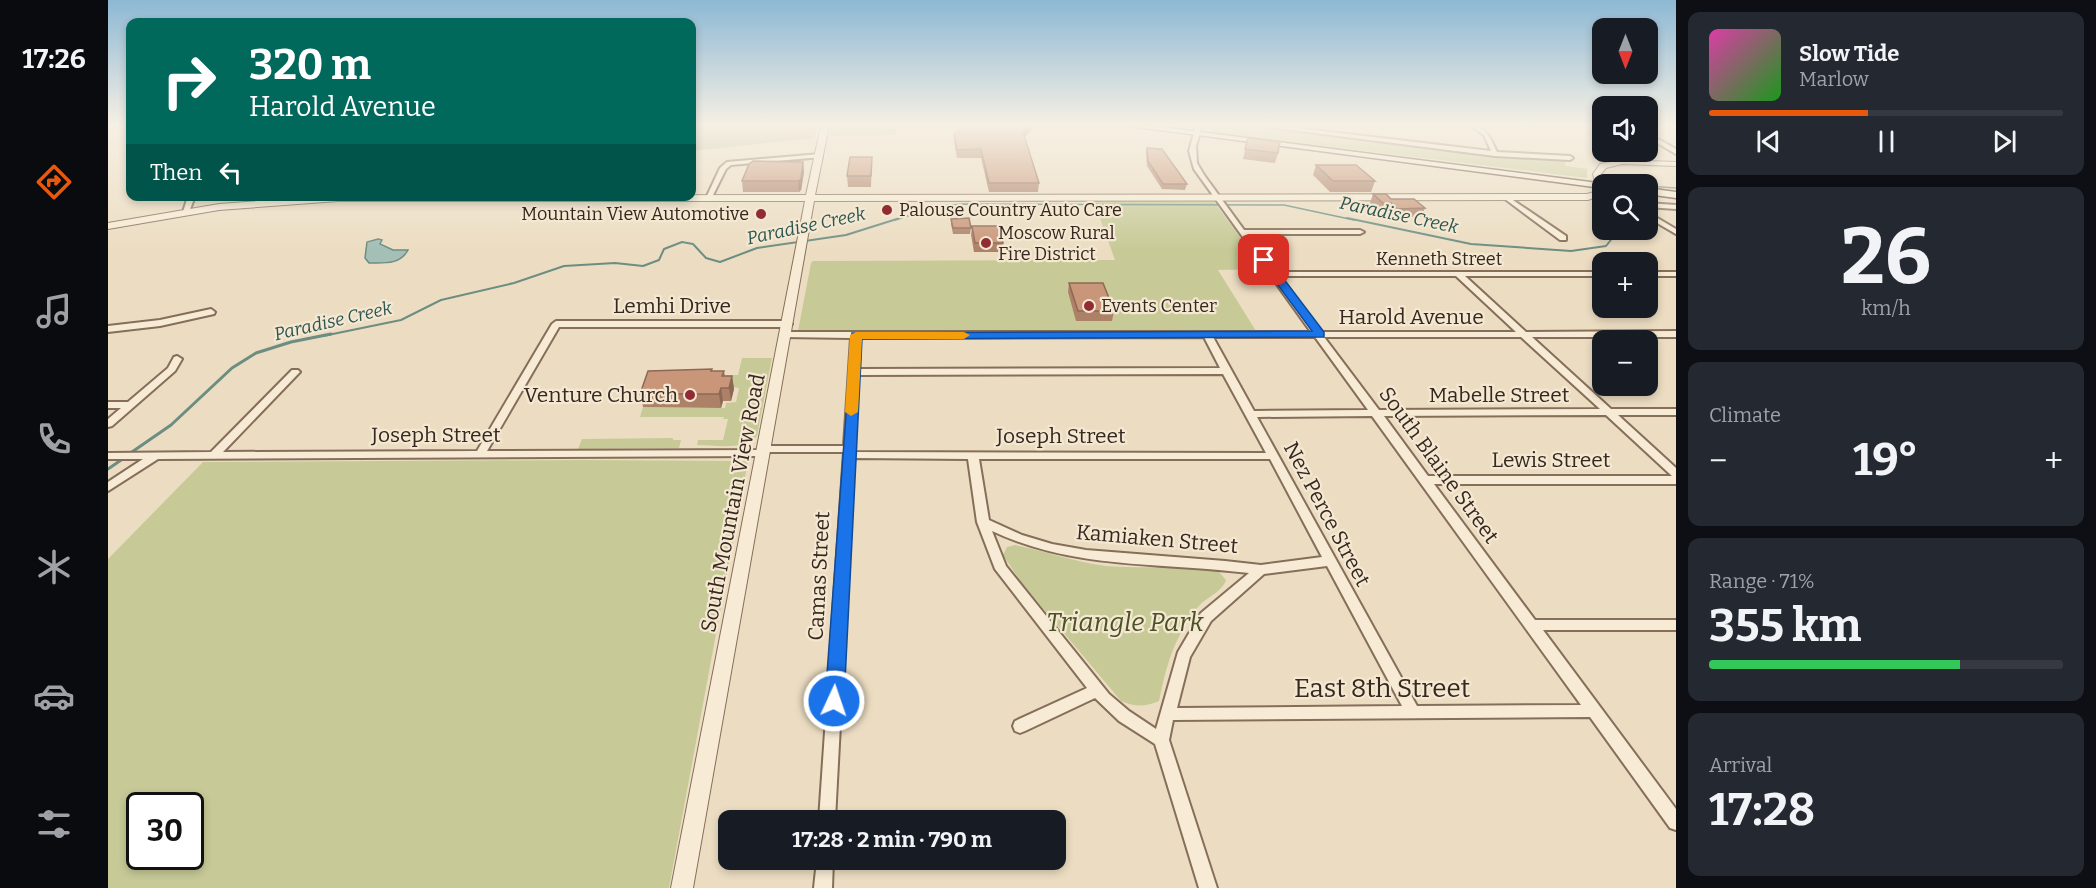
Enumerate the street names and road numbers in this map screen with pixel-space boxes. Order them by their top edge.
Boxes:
street label: Kenneth Street [1376,248,1503,270]
street label: Lemhi Drive [613,293,731,319]
street label: Harold Avenue [1338,304,1484,330]
street label: South Mountain View Road [695,372,771,634]
street label: South Blaine Street [1373,382,1505,549]
street label: Mabelle Street [1429,382,1570,408]
street label: Joseph Street [370,422,501,448]
street label: Joseph Street [995,423,1126,449]
street label: Nez Perce Street [1278,437,1376,591]
street label: Lewis Street [1492,447,1611,473]
street label: Camas Street [803,510,835,641]
street label: Kamiaken Street [1075,519,1239,559]
street label: East 8th Street [1294,673,1471,704]

